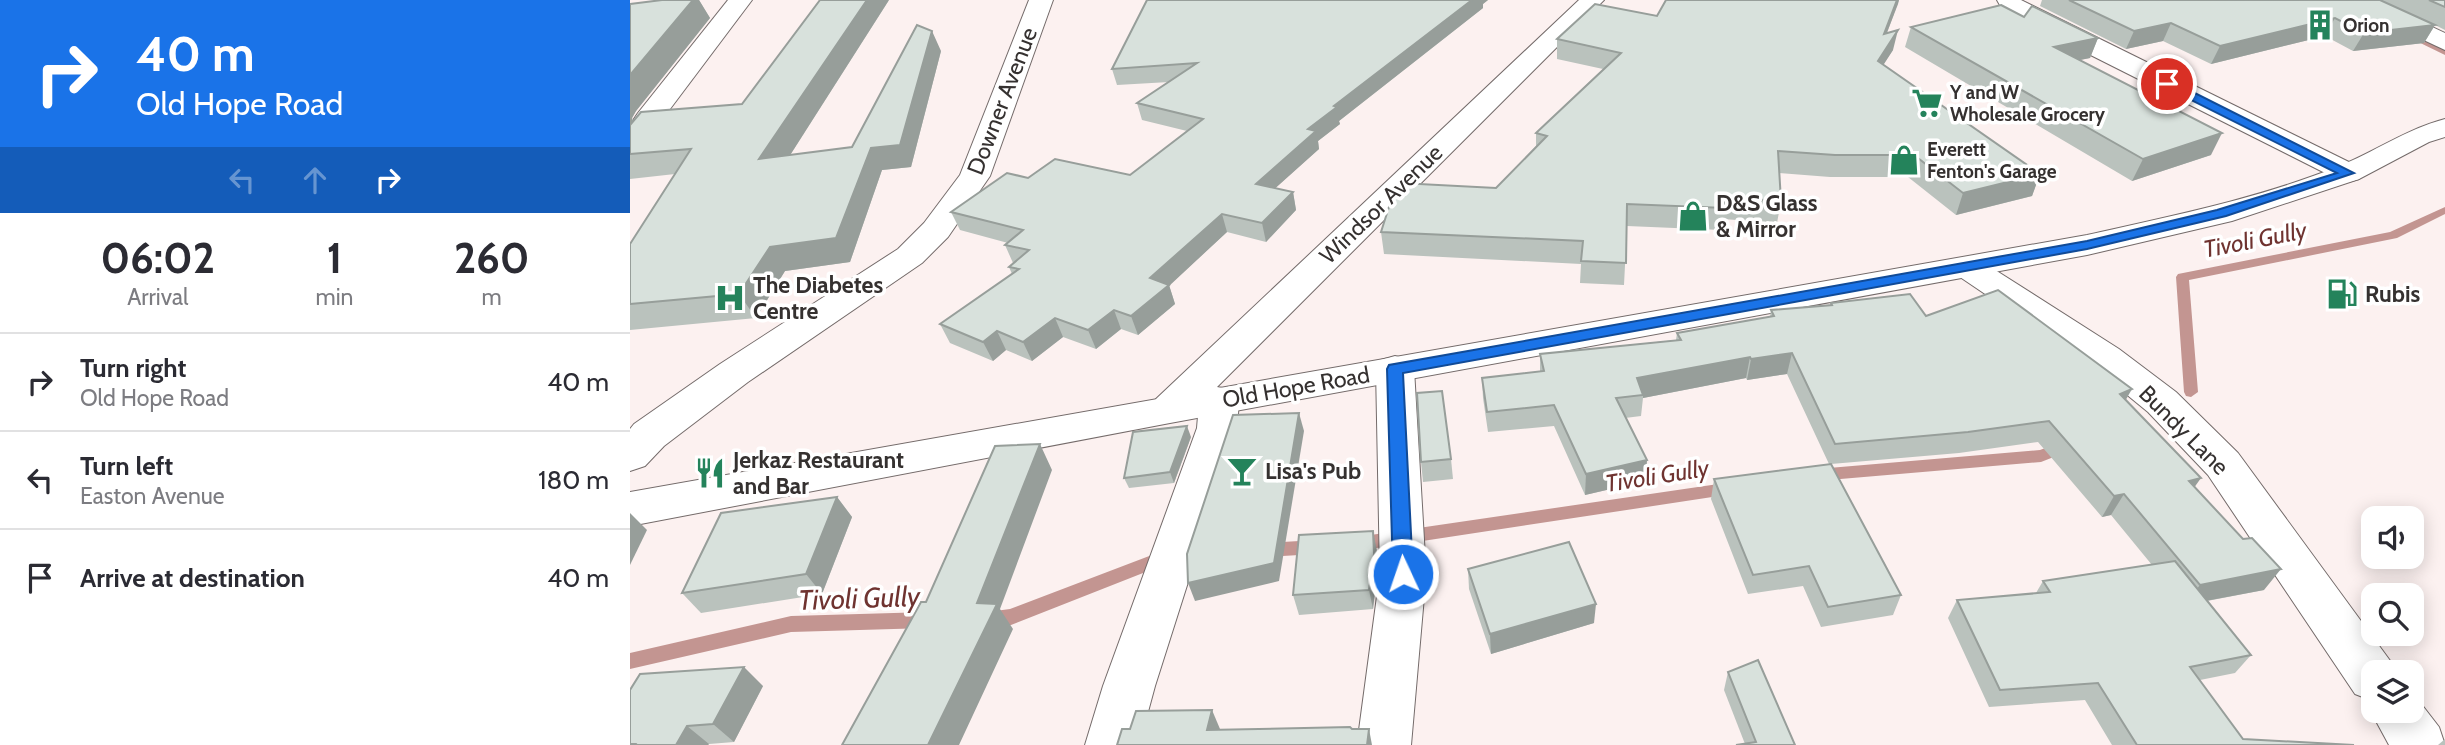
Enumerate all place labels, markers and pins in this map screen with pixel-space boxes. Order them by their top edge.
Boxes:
building icon: Orion [2303,8,2337,42]
place label: Orion [2343,14,2389,37]
pin [2137,54,2197,114]
place label: Y and W Wholesale Grocery [1949,81,2106,126]
supermarket icon: Y and W Wholesale Grocery [1910,86,1944,120]
place label: Everett Fenton's Garage [1927,138,2057,183]
shop icon: Everett Fenton's Garage [1887,143,1921,177]
place label: D&S Glass & Mirror [1716,189,1818,243]
shop icon: D&S Glass & Mirror [1676,199,1710,233]
place label: The Diabetes Centre [753,271,883,325]
fuel station icon: Rubis [2325,277,2359,311]
place label: Rubis [2365,280,2420,308]
hospital icon: The Diabetes Centre [713,281,747,315]
place label: Jerkaz Restaurant and Bar [732,446,904,500]
bar icon: Lisa's Pub [1225,454,1259,488]
restaurant icon: Jerkaz Restaurant and Bar [693,456,727,490]
place label: Lisa's Pub [1265,457,1361,485]

